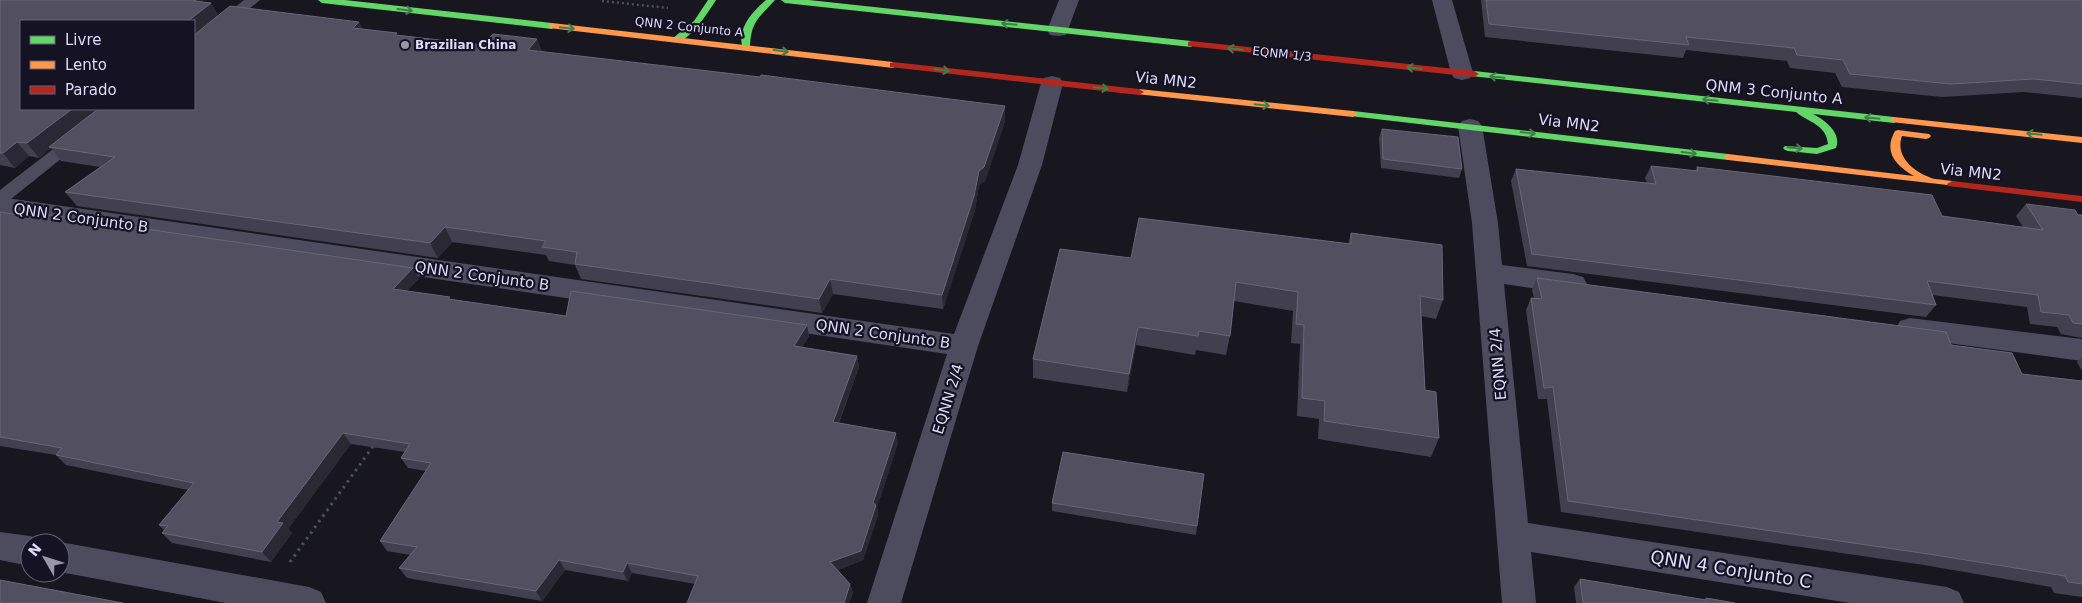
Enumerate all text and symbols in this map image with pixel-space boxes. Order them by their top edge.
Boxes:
one-way arrow [397,5,413,15]
street label: QNN 2 Conjunto A [634,14,745,40]
legend [20,20,195,110]
one-way arrow [1001,20,1017,29]
one-way arrow [558,23,574,33]
text: Livre [65,31,101,49]
place label: Brazilian China [415,38,516,52]
marker: Brazilian China [399,39,411,51]
one-way arrow [1227,44,1243,54]
street label: EQNM 1/3 [1252,44,1312,64]
one-way arrow [772,46,788,56]
text: Lento [65,56,107,74]
one-way arrow [1406,63,1422,73]
one-way arrow [934,65,950,75]
street label: Via MN2 [1134,68,1198,92]
one-way arrow [1489,72,1505,82]
street label: QNM 3 Conjunto A [1705,76,1844,108]
text: Parado [65,81,117,99]
one-way arrow [1092,83,1108,93]
one-way arrow [1703,95,1719,105]
one-way arrow [1254,100,1270,110]
street label: Via MN2 [1537,110,1601,136]
one-way arrow [1864,113,1880,122]
one-way arrow [1520,128,1536,138]
one-way arrow [2026,130,2042,139]
one-way arrow [1787,143,1803,153]
one-way arrow [1681,148,1697,158]
street label: Via MN2 [1939,160,2003,184]
street label: QNN 2 Conjunto B [13,200,149,236]
street label: QNN 2 Conjunto B [414,258,550,294]
street label: QNN 2 Conjunto B [815,316,951,352]
street label: EQNN 2/4 [1486,327,1510,401]
street label: EQNN 2/4 [929,362,967,436]
north arrow [20,533,70,583]
text: N [25,540,45,559]
street label: QNN 4 Conjunto C [1649,546,1813,592]

